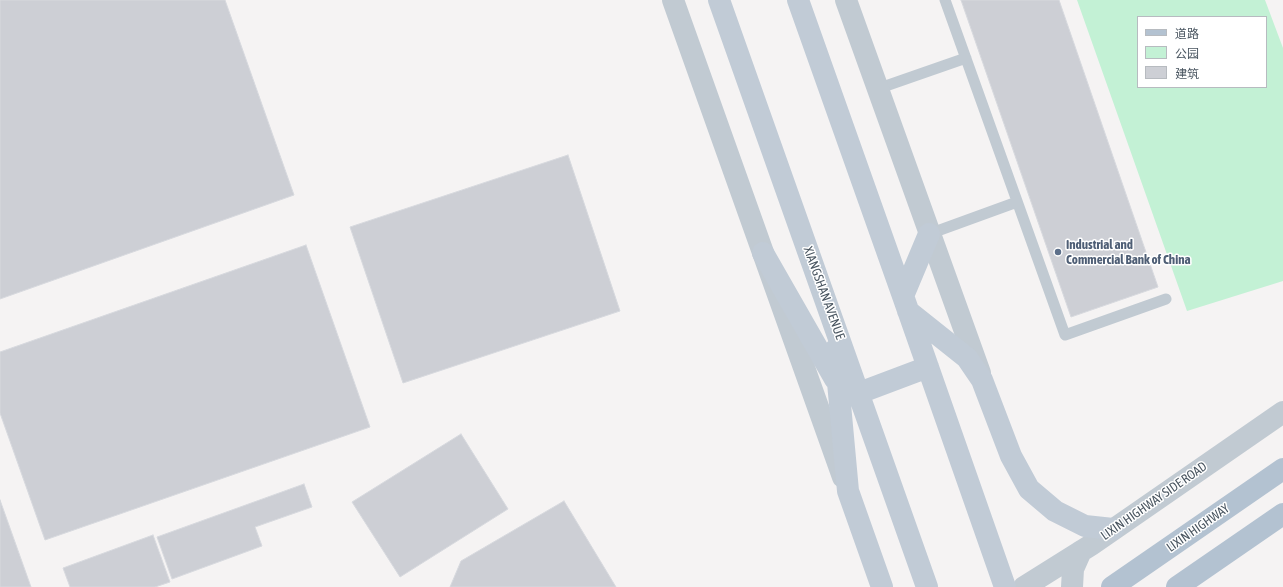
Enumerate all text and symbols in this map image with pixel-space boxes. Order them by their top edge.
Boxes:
legend [1137,16,1267,88]
text: 道路 [1175,27,1199,41]
text: 公园 [1175,47,1199,61]
text: 建筑 [1175,67,1199,81]
place label: Industrial and Commercial Bank of China [1066,237,1190,268]
street label: XIANGSHAN AVENUE [800,244,848,342]
marker: Industrial and Commercial Bank of China [1053,247,1063,257]
street label: LIXIN HIGHWAY SIDE ROAD [1098,459,1210,543]
street label: LIXIN HIGHWAY [1164,501,1232,555]

